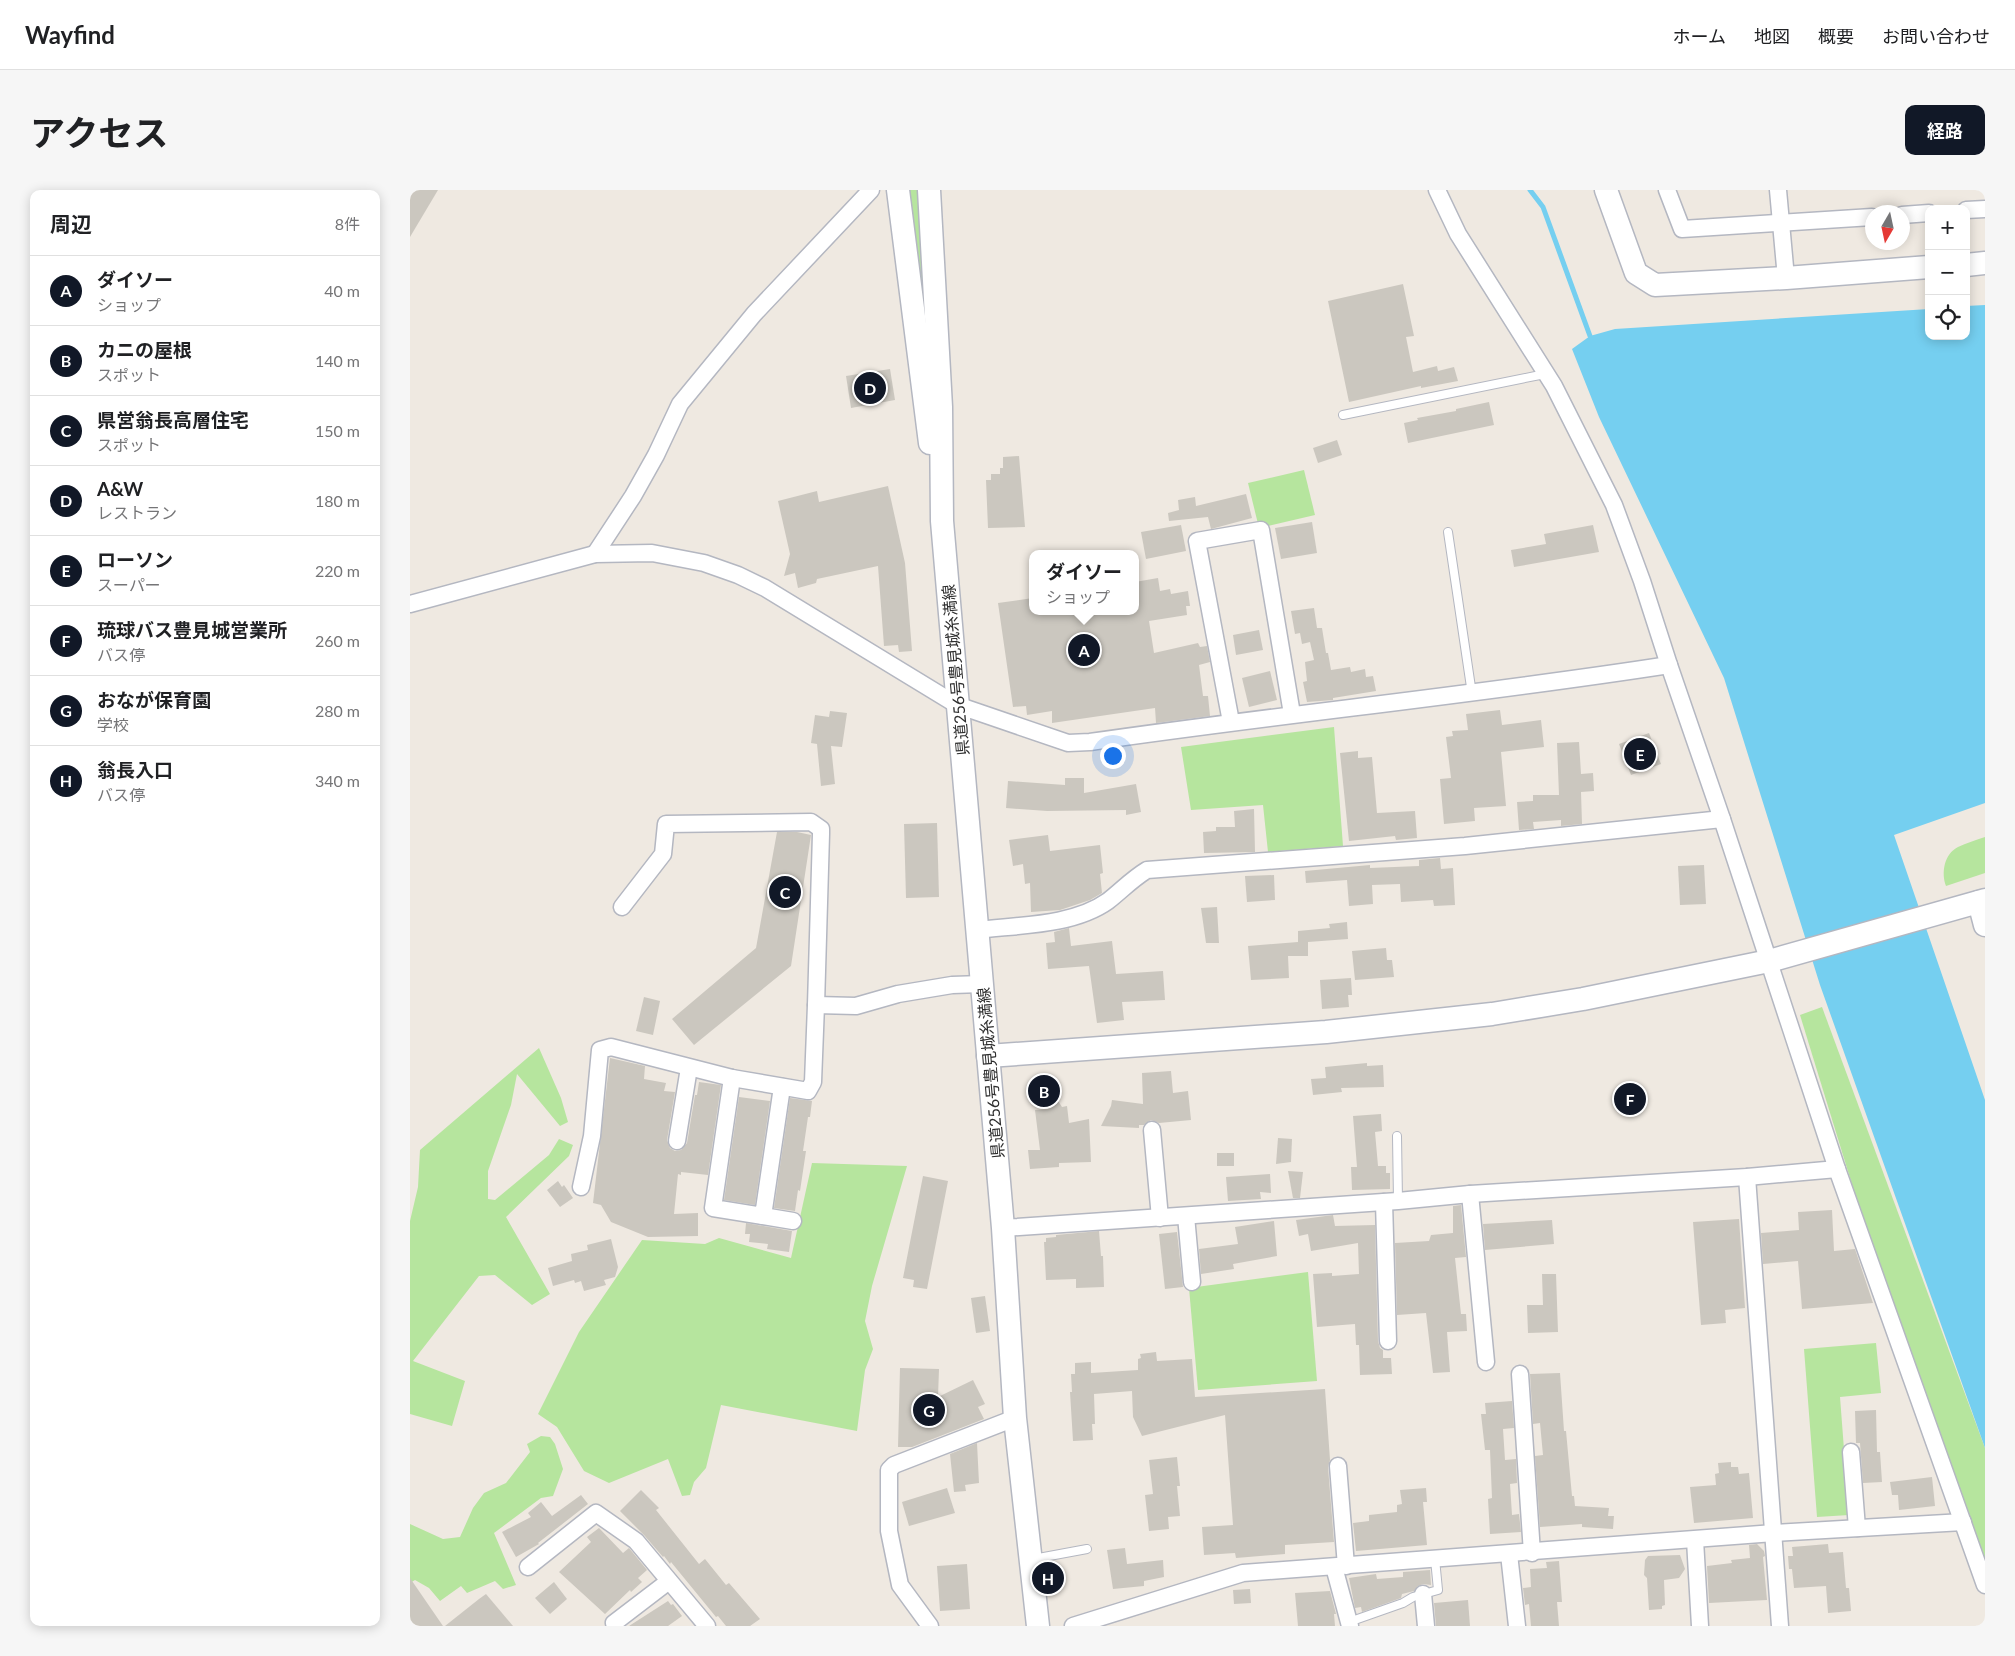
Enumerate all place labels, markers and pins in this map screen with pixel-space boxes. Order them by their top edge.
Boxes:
pin: D [854,369,886,407]
pin: A [1068,631,1100,669]
pin: E [1624,735,1656,773]
pin: C [769,873,801,911]
pin: B [1028,1072,1060,1110]
pin: F [1614,1080,1646,1118]
pin: G [913,1391,945,1429]
pin: H [1032,1559,1064,1597]

